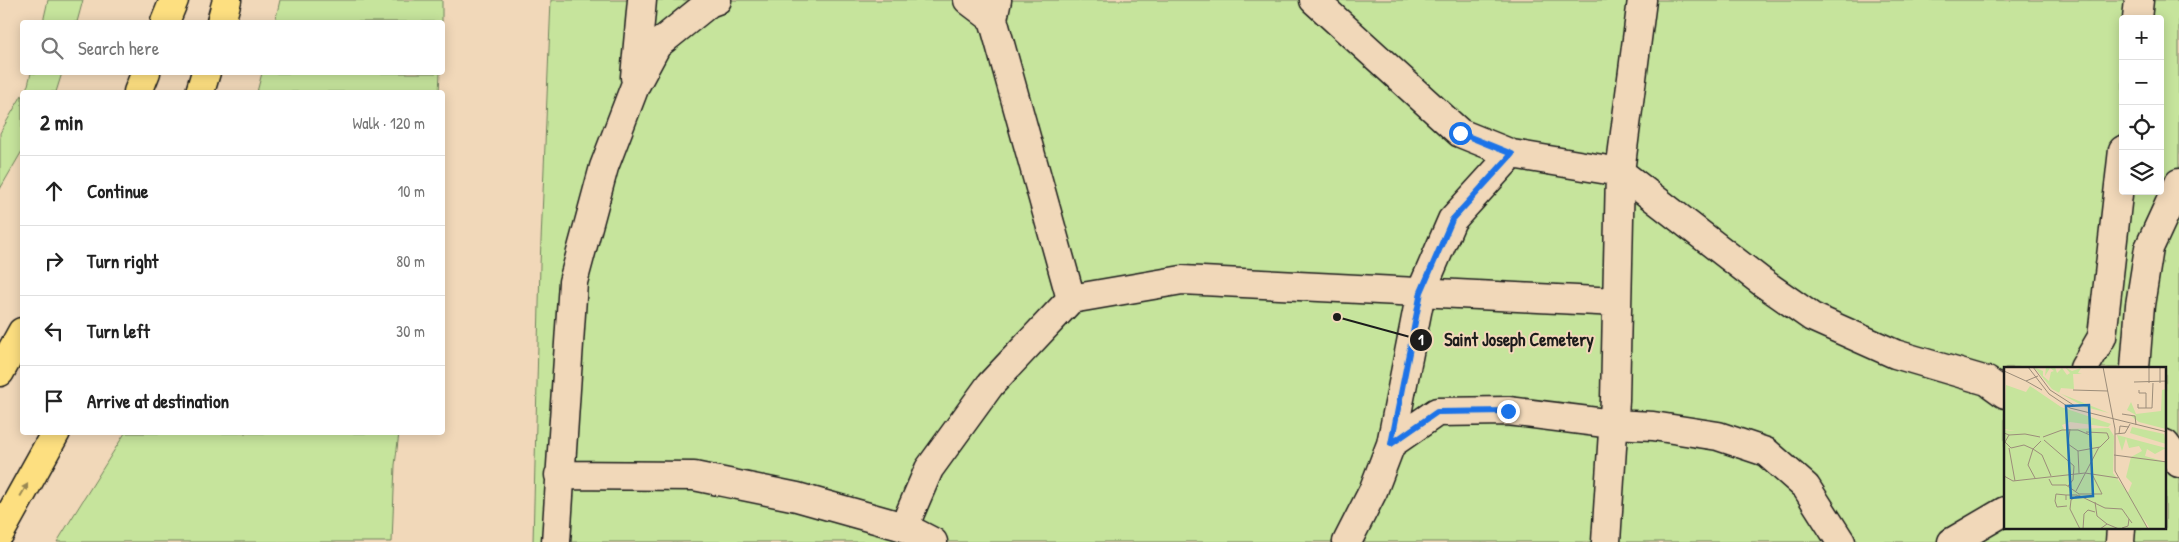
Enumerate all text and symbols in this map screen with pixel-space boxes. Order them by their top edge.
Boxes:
map controls [2119,15,2164,195]
button: + [2119,15,2164,60]
search box [20,20,445,75]
icon: search [38,34,66,62]
text: Search here [78,35,159,61]
button: − [2119,60,2164,105]
button: locate [2119,105,2164,150]
text: 2 min [40,108,83,137]
text: Walk · 120 m [352,112,425,134]
route start [1449,122,1472,145]
button: layers [2119,150,2164,195]
icon: ahead [40,177,68,205]
text: Continue [87,178,148,204]
text: 10 m [397,180,425,202]
icon: right [40,247,68,275]
text: Turn right [87,248,158,274]
text: 80 m [396,250,425,272]
icon: left [40,317,68,345]
text: Turn left [87,318,150,344]
text: 30 m [396,320,425,342]
callout: Saint Joseph Cemetery [1409,323,1603,356]
text: Saint Joseph Cemetery [1444,327,1594,353]
text: 1 [1418,329,1424,350]
inset map [2004,367,2166,530]
icon: arrive [40,387,68,415]
text: Arrive at destination [87,388,229,414]
route end [1497,400,1520,423]
one-way arrow [20,483,28,498]

